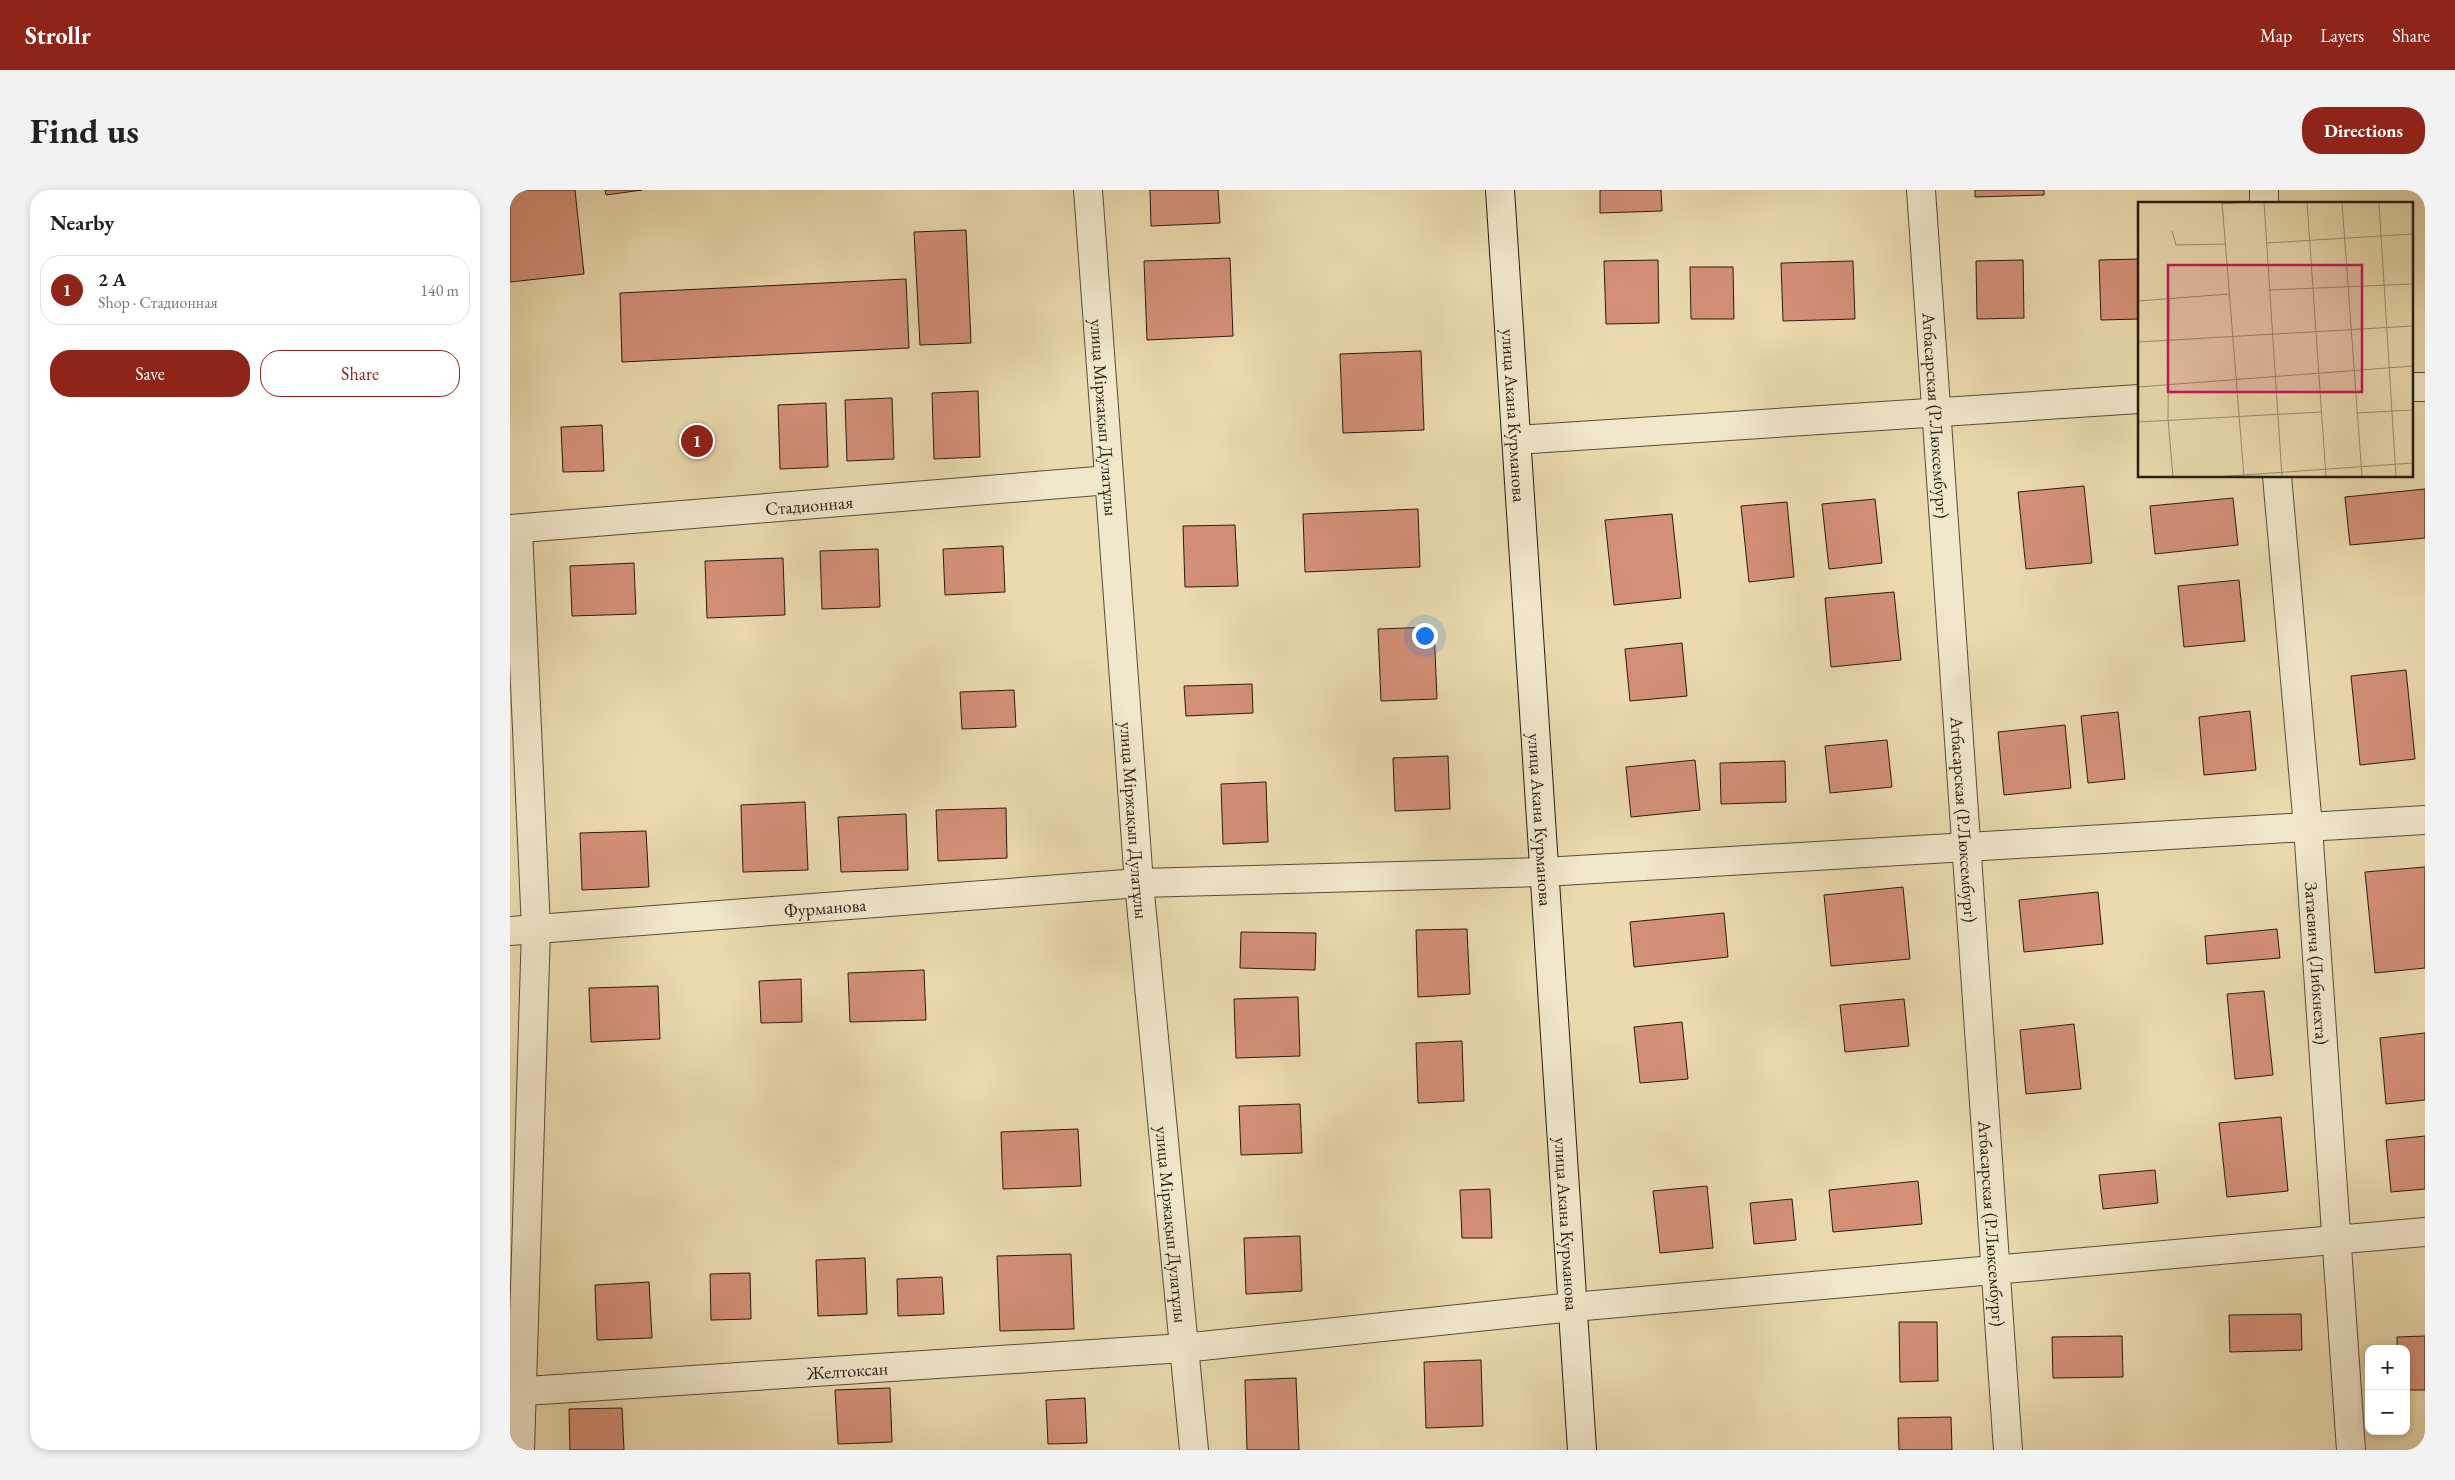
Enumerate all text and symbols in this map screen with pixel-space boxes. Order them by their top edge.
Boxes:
text: Strollr [25,20,91,51]
text: Map [2260,24,2292,47]
text: Layers [2320,24,2364,47]
text: Share [2392,24,2430,47]
button: Directions [2302,107,2425,154]
text: Find us [30,108,139,153]
inset map [2138,202,2412,478]
text: Nearby [50,209,114,236]
text: 2 А [98,267,126,292]
text: 1 [63,280,71,301]
text: 140 m [420,280,459,301]
text: Shop · Стадионная [98,292,218,313]
street label: Атбасарская (Р.Люксембург) [1918,311,1955,519]
street label: улица Міржақып Дулатұлы [1086,318,1123,517]
street label: улица Акана Курманова [1498,328,1532,504]
button: Save [50,350,250,397]
button: Share [260,350,460,397]
pin: 1 [681,422,713,460]
street label: Стадионная [764,489,854,520]
your location [1412,623,1438,649]
street label: Атбасарская (Р.Люксембург) [1946,715,1983,923]
street label: улица Міржақып Дулатұлы [1116,721,1154,920]
street label: улица Акана Курманова [1524,732,1558,908]
street label: Затаевича (Либкнехта) [2300,881,2335,1046]
street label: Фурманова [783,892,868,922]
street label: Атбасарская (Р.Люксембург) [1974,1119,2011,1327]
street label: улица Міржақып Дулатұлы [1151,1125,1193,1324]
street label: улица Акана Курманова [1550,1136,1584,1312]
map controls [2365,1345,2410,1435]
button: + [2365,1345,2410,1390]
street label: Желтоксан [805,1356,889,1384]
button: − [2365,1390,2410,1435]

